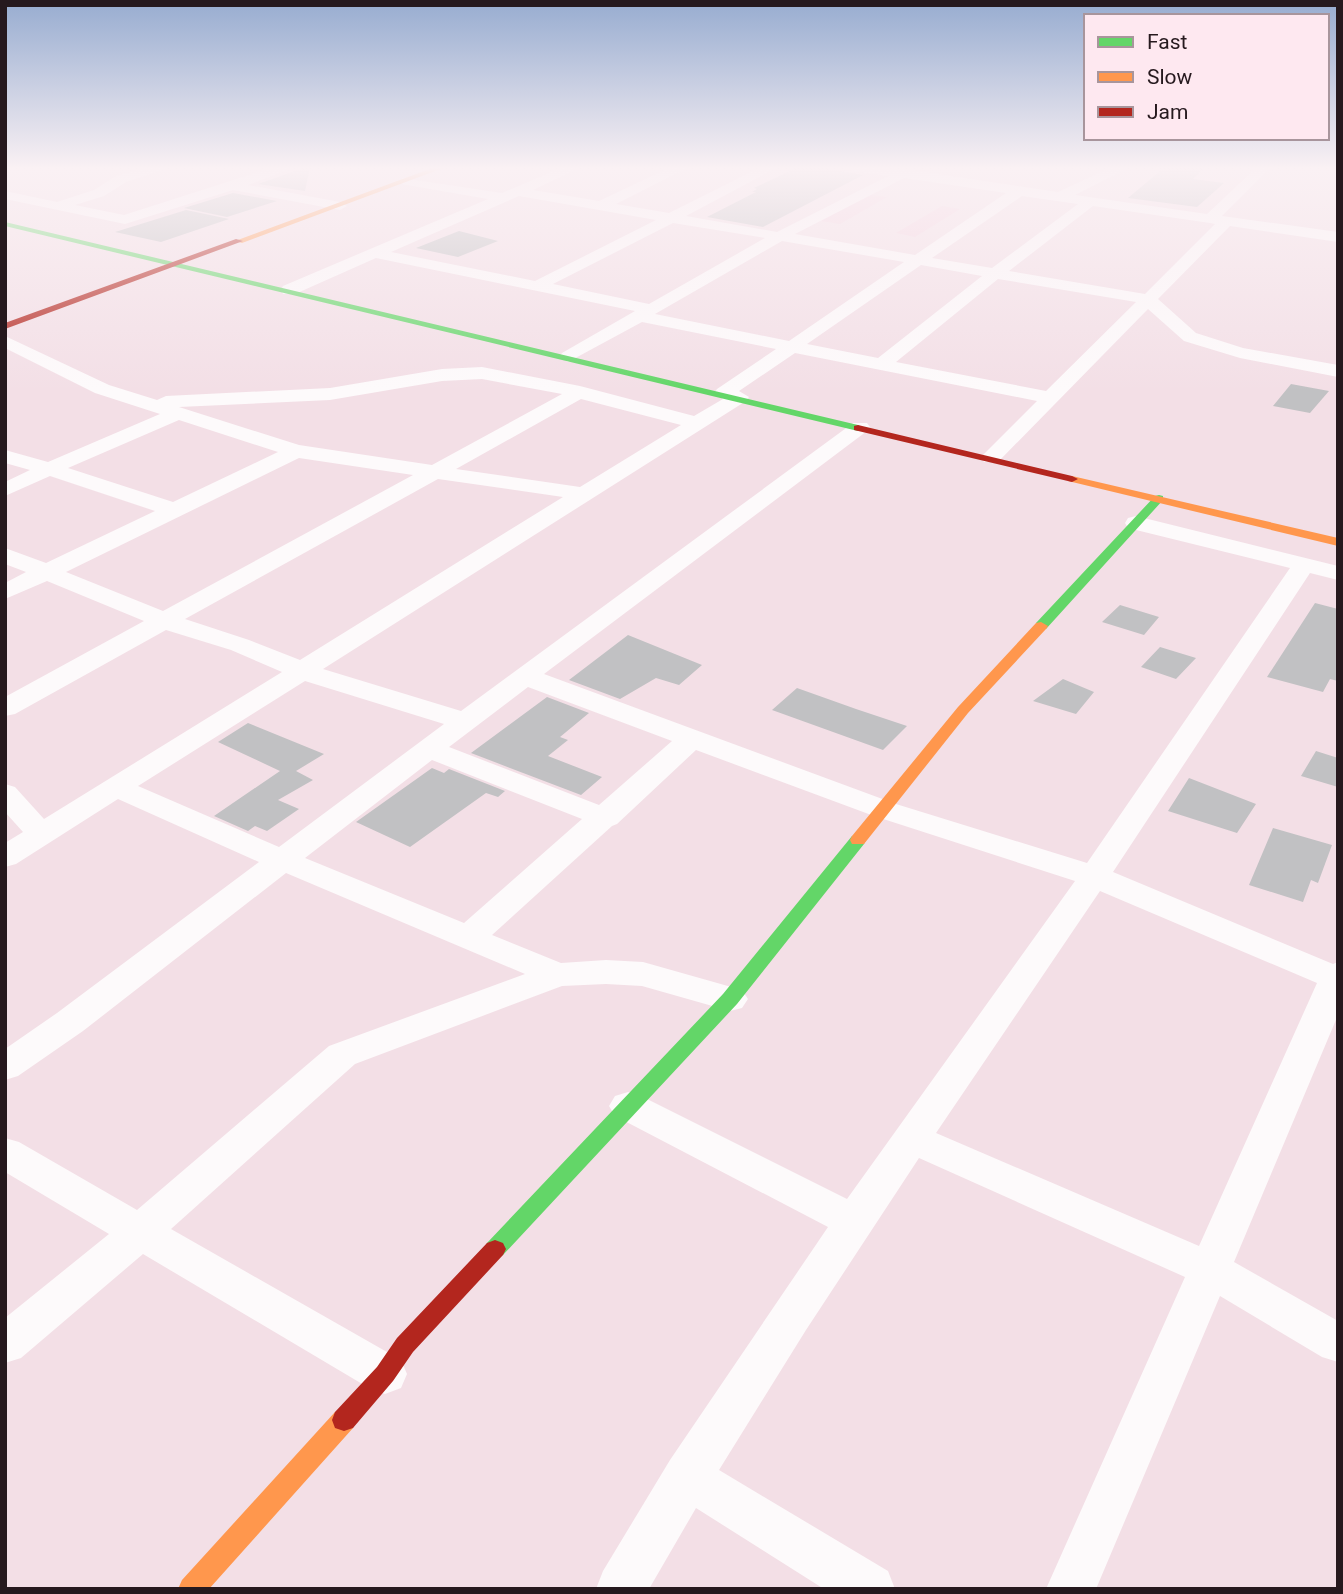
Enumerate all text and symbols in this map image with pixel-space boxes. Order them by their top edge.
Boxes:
legend [1084,14,1329,140]
text: Fast [1147,30,1188,54]
text: Slow [1147,65,1193,89]
text: Jam [1147,100,1188,124]

